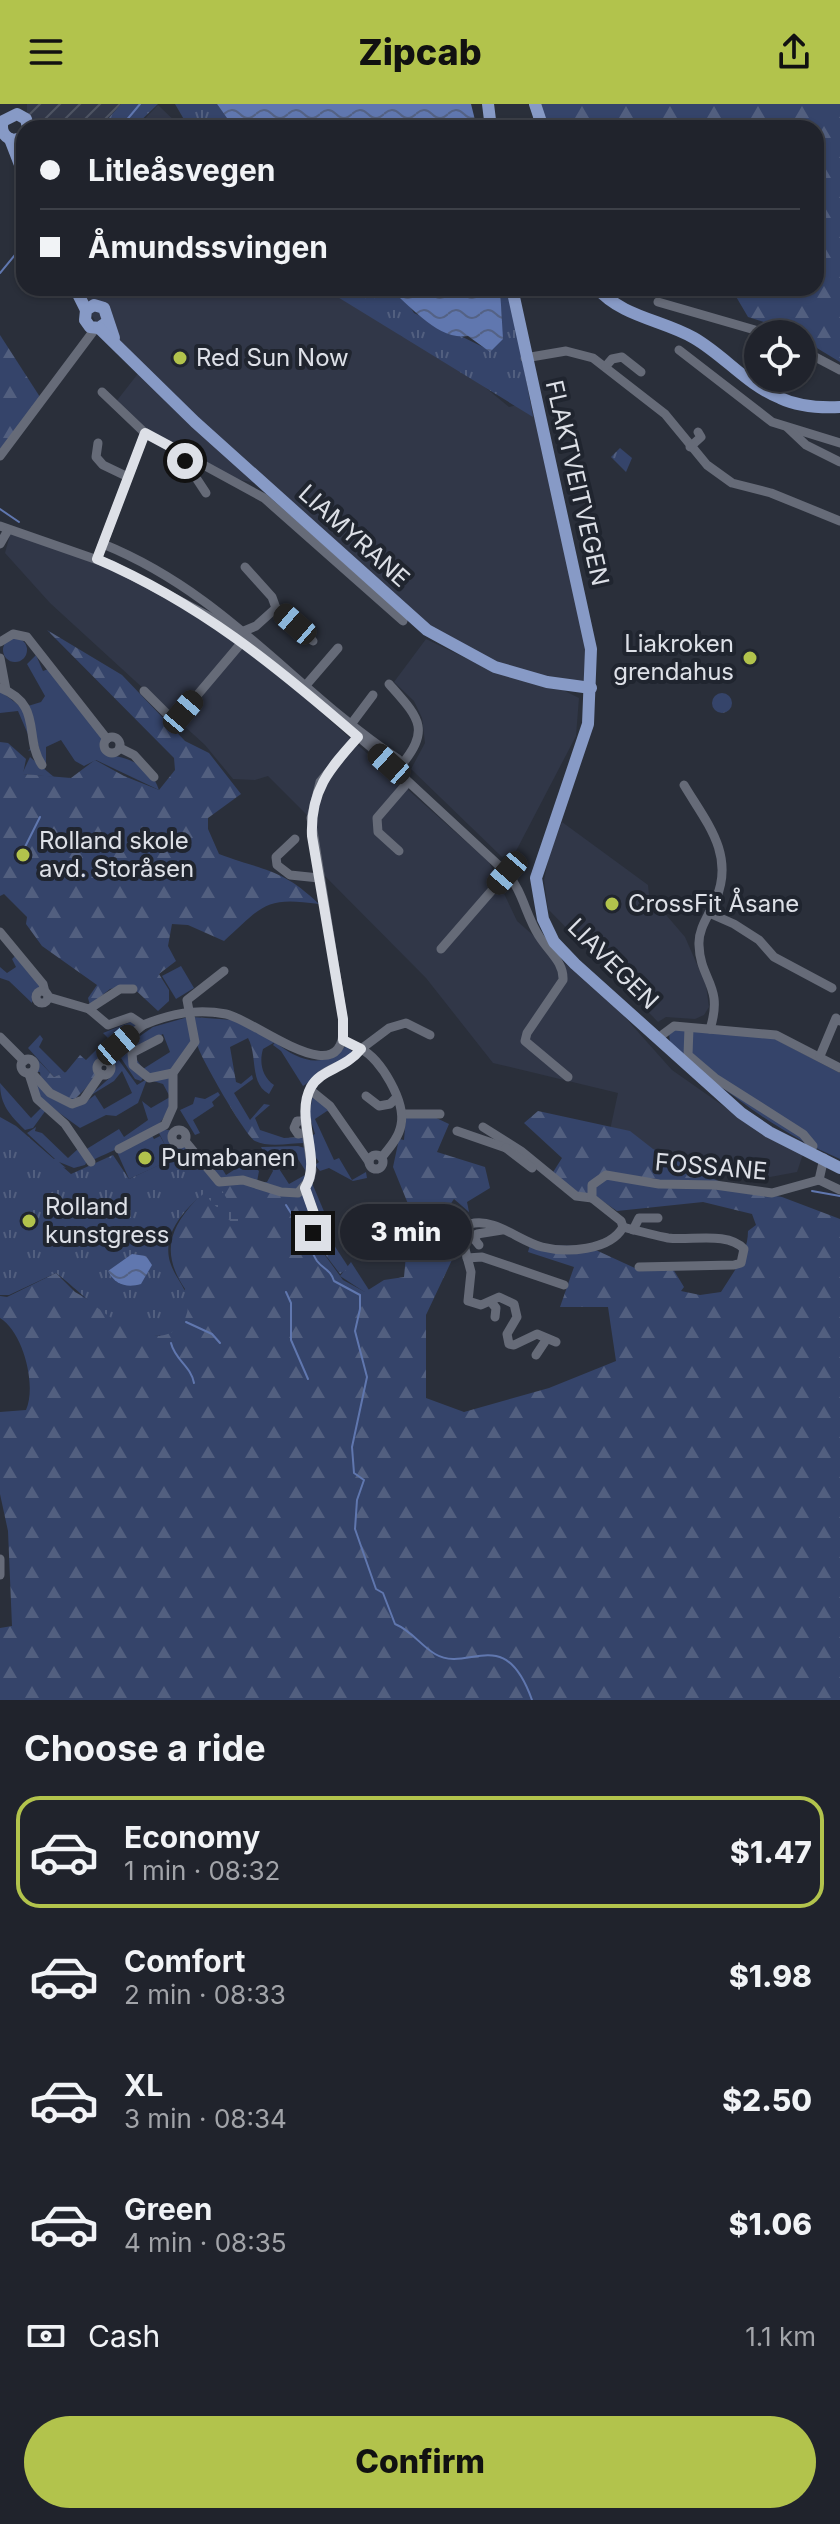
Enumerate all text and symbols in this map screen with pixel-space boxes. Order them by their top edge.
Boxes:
icon: menu [24,30,68,74]
text: Zipcab [358,30,482,74]
icon: share [772,30,816,74]
text: Litleåsvegen [88,152,276,188]
text: Åmundssvingen [88,229,328,265]
map controls [744,320,816,392]
button: locate [744,320,816,392]
place label: Red Sun Now [196,343,349,372]
marker: Red Sun Now [171,349,189,367]
street label: FLAKTVEITVEGEN [540,377,615,589]
route start [167,443,203,479]
street label: LIAMYRANE [293,478,416,593]
car [269,599,321,649]
place label: Liakroken grendahus [613,629,734,686]
marker: Liakroken grendahus [741,649,759,667]
car [158,686,208,738]
car [363,739,415,789]
place label: Rolland skole avd. Storåsen [39,826,194,883]
marker: Rolland skole avd. Storåsen [14,846,32,864]
car [482,847,532,899]
place label: CrossFit Åsane [628,887,799,918]
marker: CrossFit Åsane [603,895,621,913]
street label: LIAVEGEN [562,912,665,1015]
car [92,1020,144,1070]
place label: Pumabanen [161,1143,296,1172]
street label: FOSSANE [654,1147,768,1186]
marker: Pumabanen [136,1149,154,1167]
place label: Rolland kunstgress [45,1192,170,1249]
callout: 3 min [341,1205,473,1261]
marker: Rolland kunstgress [20,1212,38,1230]
route end [295,1215,331,1251]
text: 3 min [371,1216,441,1247]
text: Choose a ride [24,1726,266,1770]
icon: car [28,1816,100,1888]
text: Economy [124,1819,260,1855]
text: $1.47 [730,1834,812,1870]
text: 1 min · 08:32 [124,1855,280,1886]
icon: car [28,1940,100,2012]
text: Comfort [124,1943,245,1979]
text: $1.98 [729,1958,812,1994]
text: 2 min · 08:33 [124,1979,286,2010]
icon: car [28,2064,100,2136]
text: XL [124,2067,163,2103]
text: $2.50 [722,2082,812,2118]
text: 3 min · 08:34 [124,2103,287,2134]
icon: car [28,2188,100,2260]
text: Green [124,2191,212,2227]
text: $1.06 [729,2206,812,2242]
text: 4 min · 08:35 [124,2227,287,2258]
icon: cash [24,2314,68,2358]
text: Cash [88,2318,160,2354]
text: 1.1 km [745,2321,816,2352]
button: Confirm [24,2416,816,2508]

